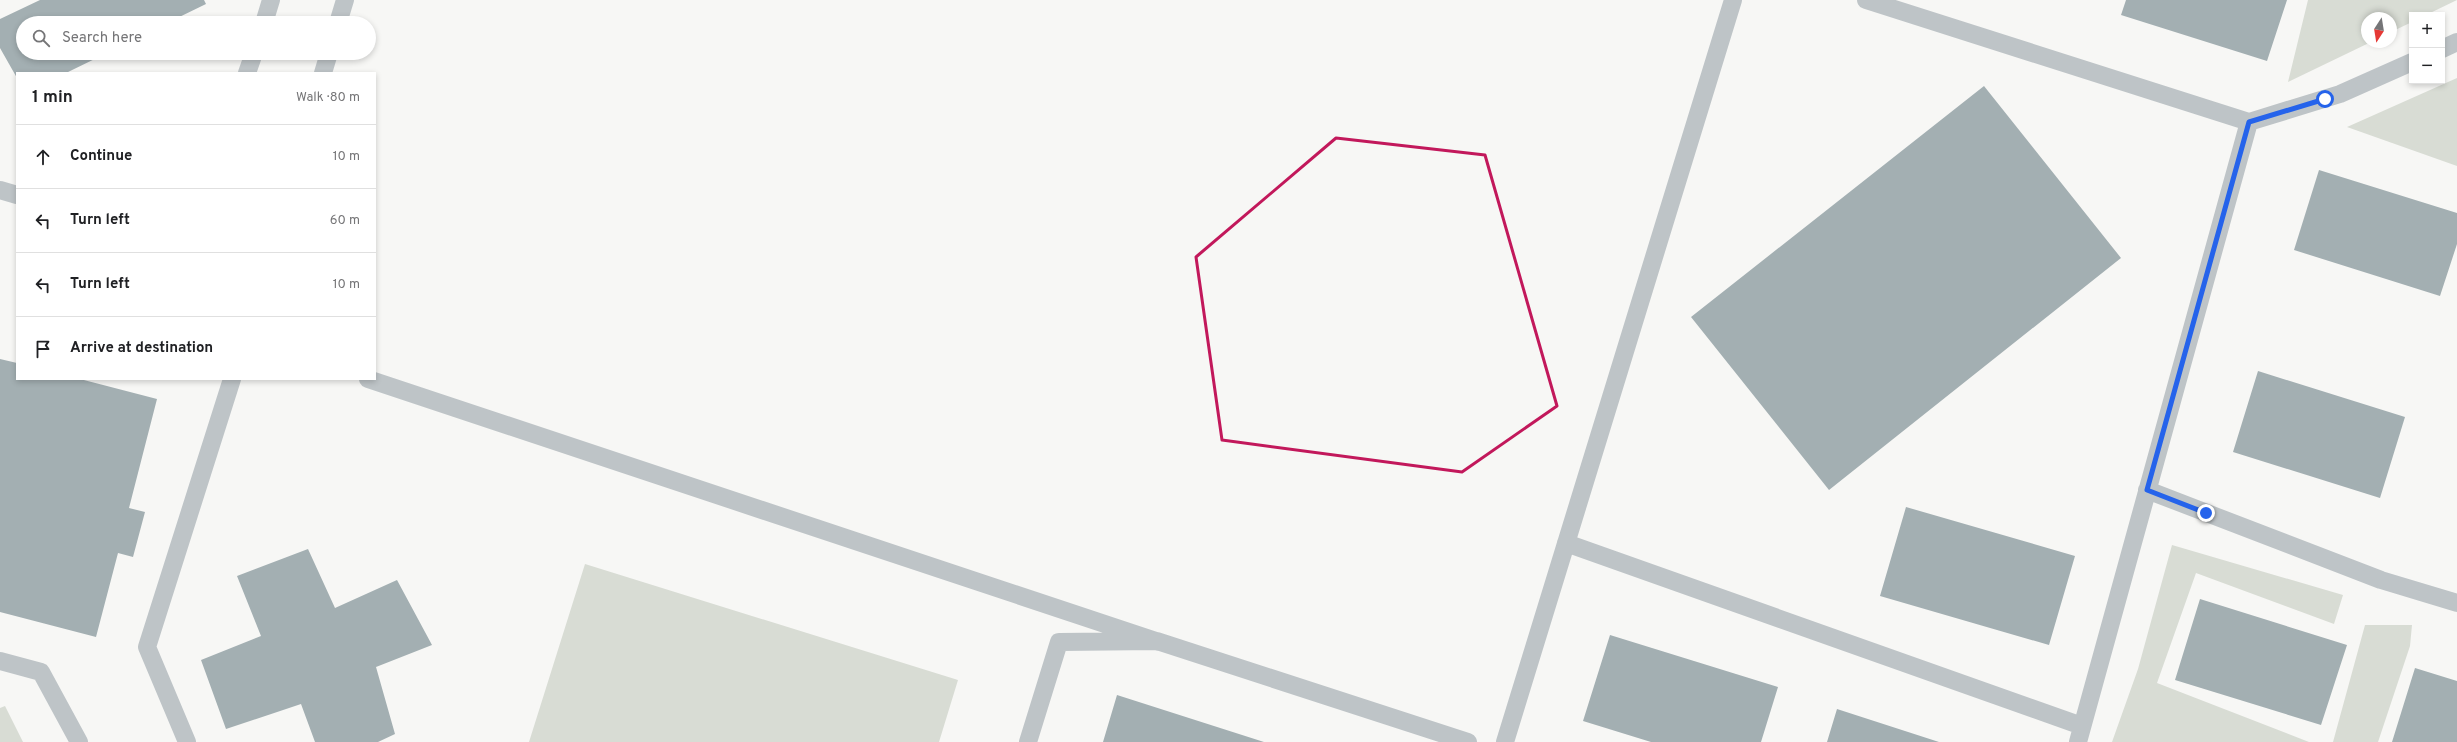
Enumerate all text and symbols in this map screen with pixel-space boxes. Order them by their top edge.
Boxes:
north arrow [2361,12,2397,48]
map controls [2409,12,2445,84]
button: + [2409,12,2445,48]
search box [16,16,376,60]
icon: search [30,27,52,49]
text: Search here [62,29,142,48]
button: − [2409,48,2445,84]
text: 1 min [32,87,73,109]
text: Walk · 80 m [296,90,360,106]
route start [2316,90,2334,108]
icon: ahead [32,146,54,168]
text: Continue [70,147,132,166]
text: 10 m [333,149,360,165]
icon: left [32,210,54,232]
text: Turn left [70,211,130,230]
text: 60 m [330,213,360,229]
icon: left [32,274,54,296]
text: Turn left [70,275,130,294]
text: 10 m [333,277,360,293]
icon: arrive [32,338,54,360]
text: Arrive at destination [70,339,213,358]
route end [2197,504,2215,522]

